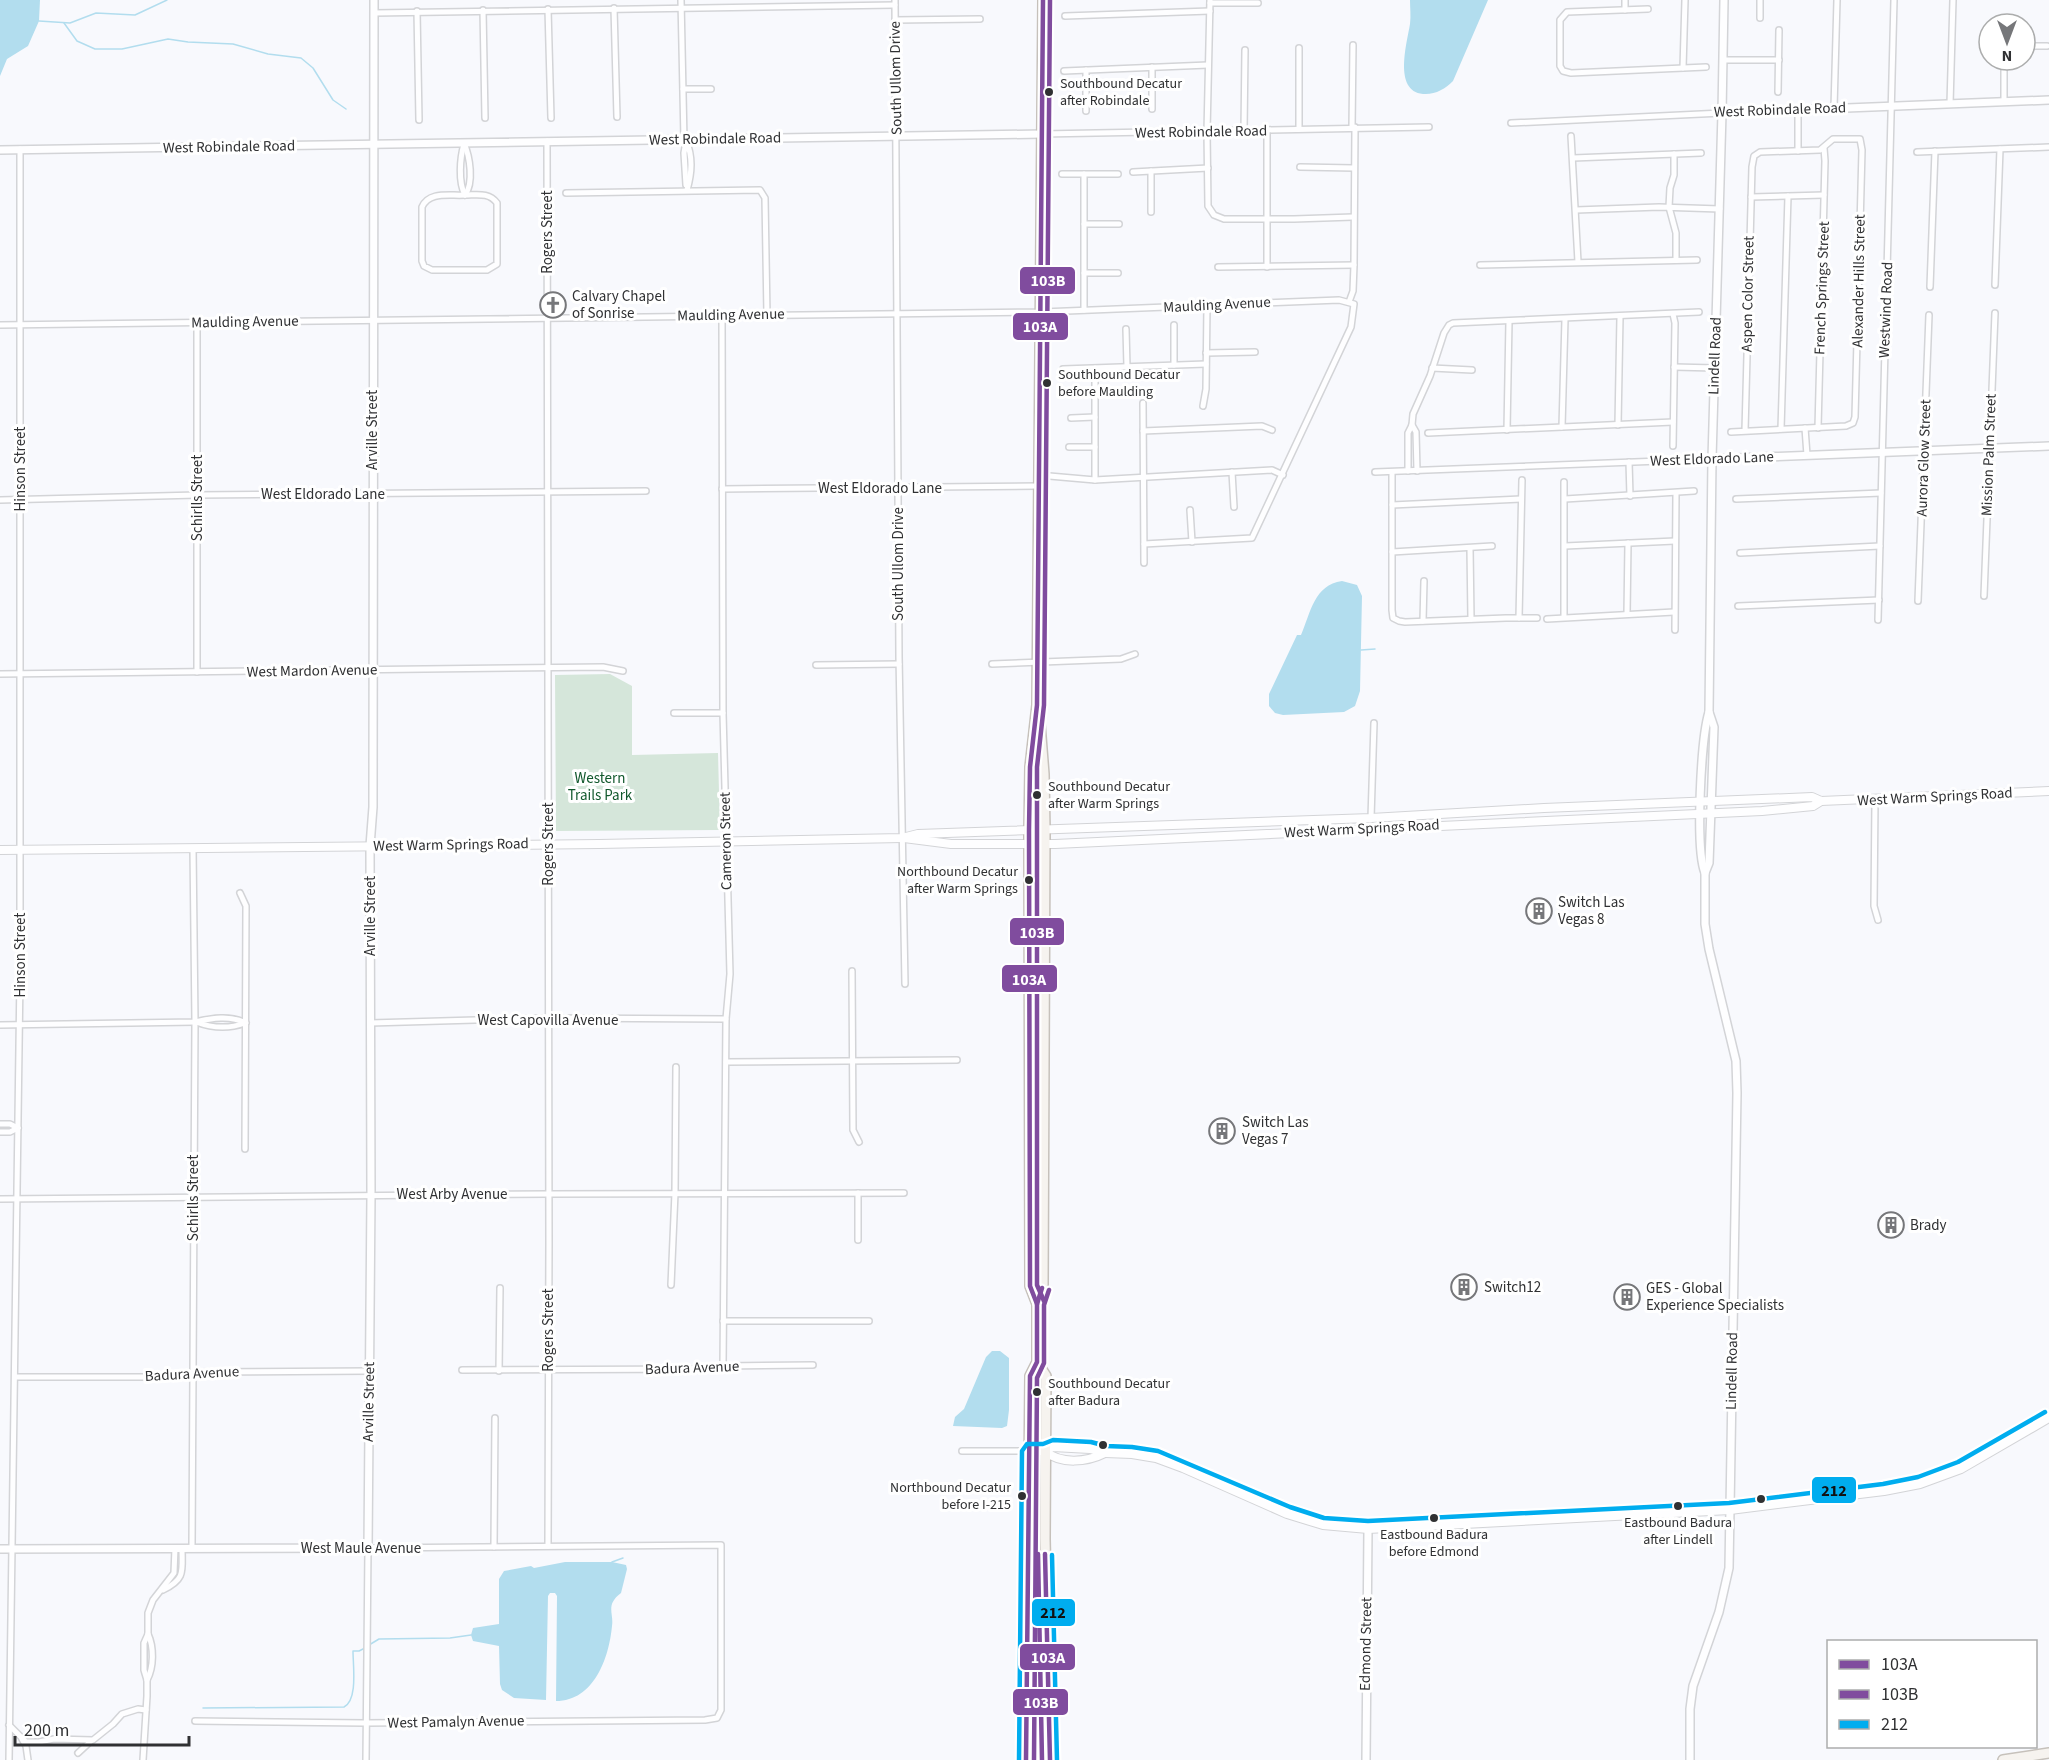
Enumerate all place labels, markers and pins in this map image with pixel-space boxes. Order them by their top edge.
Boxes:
place label: Southbound Decatur after Robindale [1060,74,1182,111]
marker: Southbound Decatur after Robindale [1043,86,1055,98]
place label: Calvary Chapel of Sonrise [572,286,666,324]
church icon: Calvary Chapel of Sonrise [538,290,568,320]
place label: Southbound Decatur before Maulding [1058,365,1180,402]
marker: Southbound Decatur before Maulding [1041,377,1053,389]
place label: Southbound Decatur after Warm Springs [1048,777,1170,814]
marker: Southbound Decatur after Warm Springs [1031,789,1043,801]
place label: Northbound Decatur after Warm Springs [897,862,1018,899]
marker: Northbound Decatur after Warm Springs [1023,874,1035,886]
place label: Switch Las Vegas 8 [1558,892,1625,930]
building icon: Switch Las Vegas 8 [1524,896,1554,926]
place label: Switch Las Vegas 7 [1242,1112,1309,1150]
building icon: Switch Las Vegas 7 [1207,1116,1237,1146]
building icon: Brady [1876,1210,1906,1240]
place label: Brady [1910,1215,1947,1236]
building icon: Switch12 [1449,1272,1479,1302]
place label: Switch12 [1484,1277,1541,1298]
place label: GES - Global Experience Specialists [1646,1278,1784,1316]
building icon: GES - Global Experience Specialists [1612,1282,1642,1312]
place label: Southbound Decatur after Badura [1048,1374,1170,1411]
marker: Southbound Decatur after Badura [1031,1386,1043,1398]
unlabelled marker [1097,1439,1109,1451]
place label: Northbound Decatur before I-215 [890,1478,1011,1515]
marker: Northbound Decatur before I-215 [1016,1490,1028,1502]
unlabelled marker [1755,1493,1767,1505]
marker: Eastbound Badura after Lindell [1672,1500,1684,1512]
marker: Eastbound Badura before Edmond [1428,1512,1440,1524]
place label: Eastbound Badura after Lindell [1624,1513,1732,1550]
place label: Eastbound Badura before Edmond [1380,1525,1488,1562]

